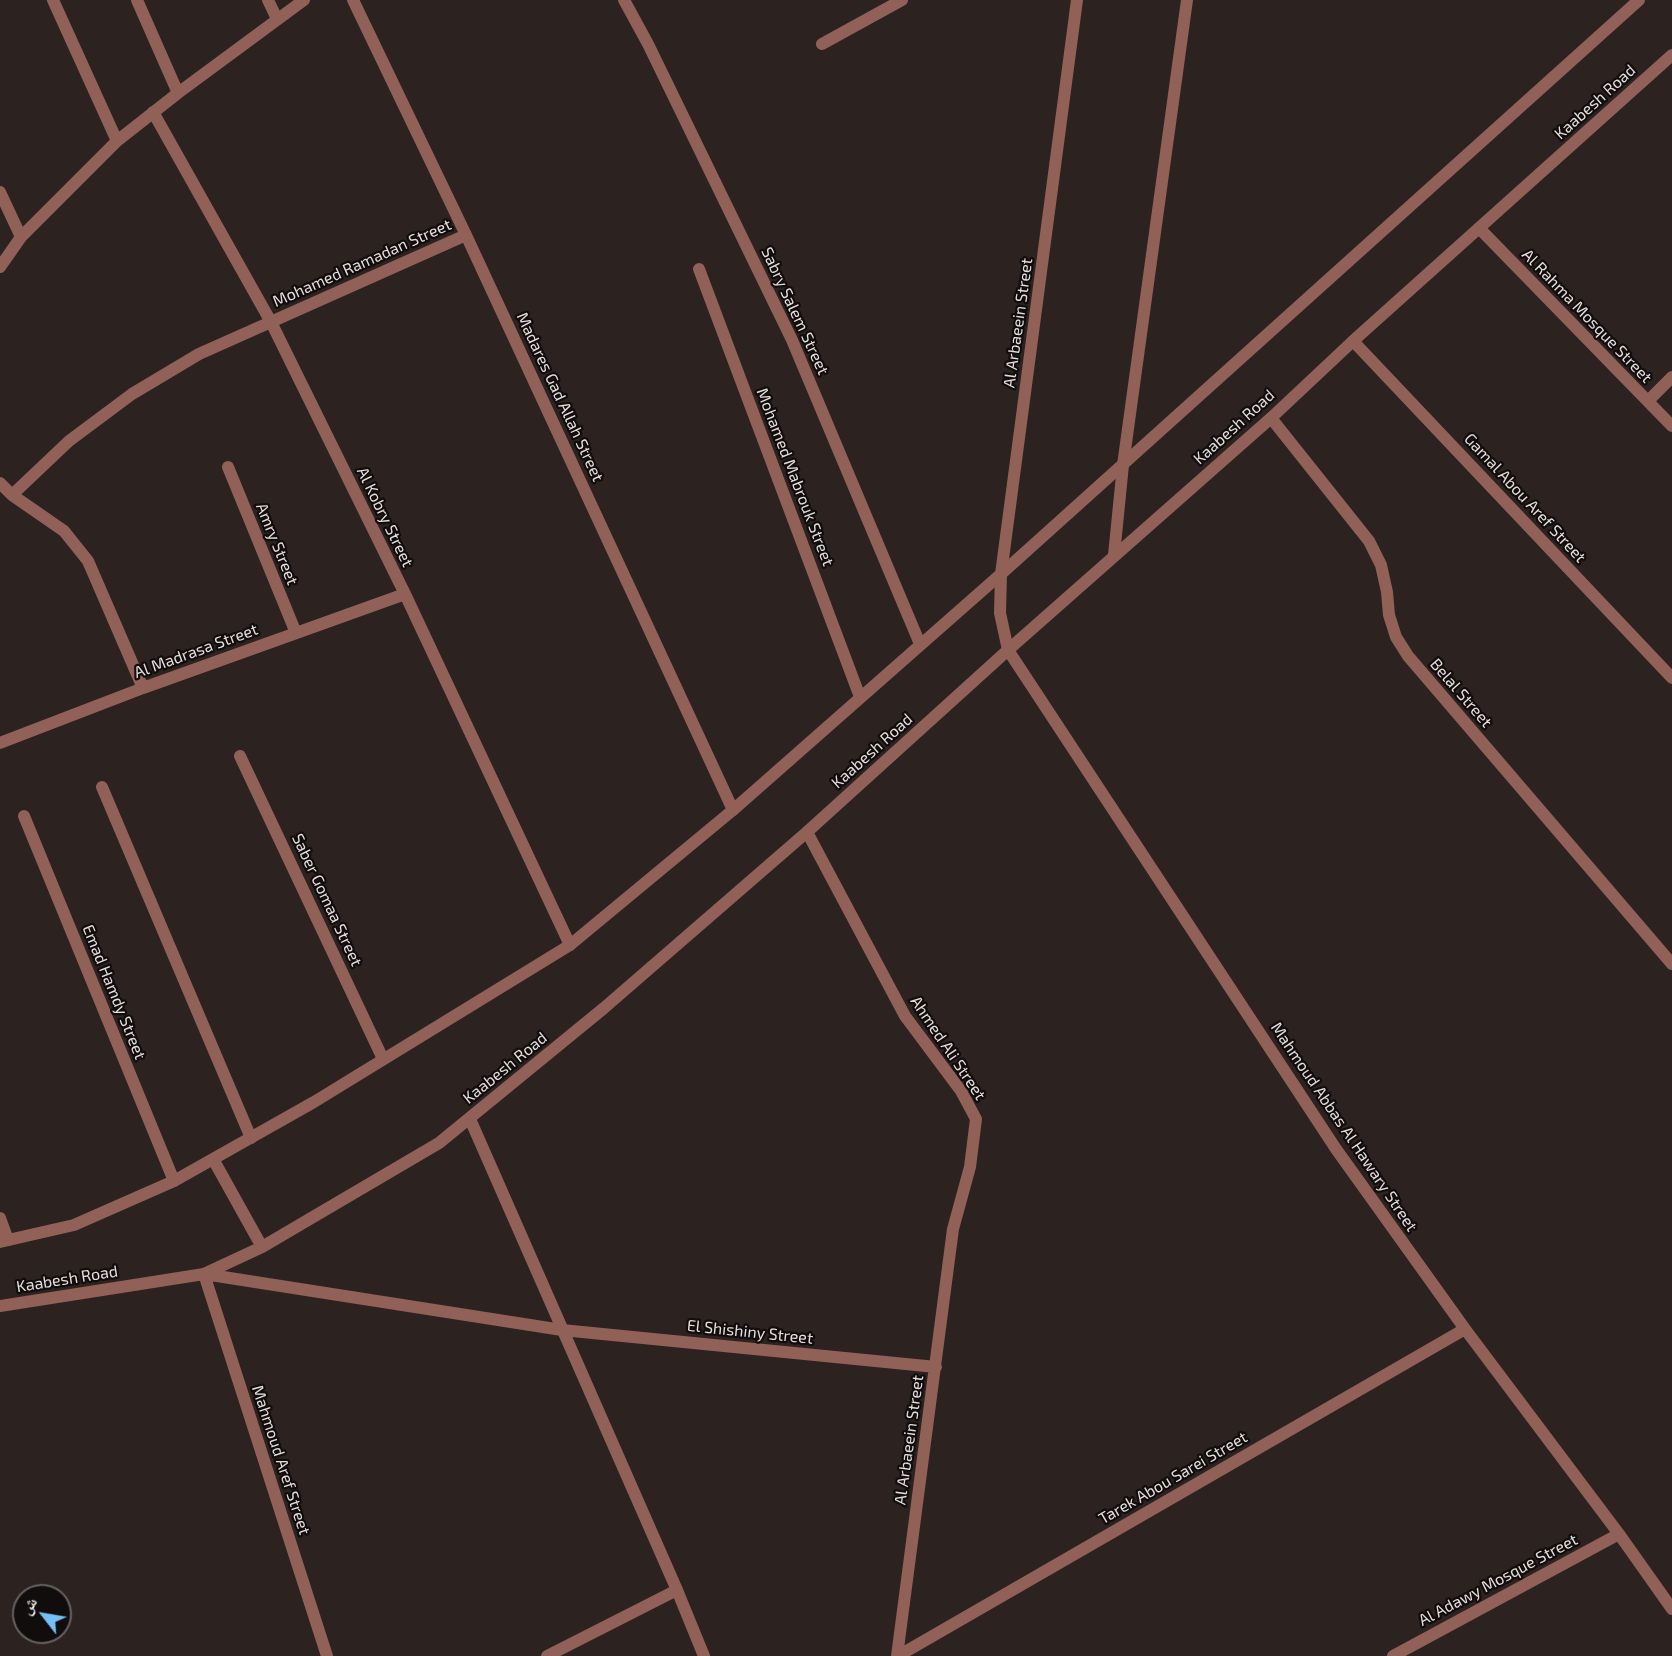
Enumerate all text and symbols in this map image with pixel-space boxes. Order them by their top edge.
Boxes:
street label: Kaabesh Road [1550,61,1640,143]
street label: Mohamed Ramadan Street [270,215,454,311]
street label: Sabry Salem Street [757,244,833,378]
street label: Al Rahma Mosque Street [1518,245,1656,387]
street label: Al Arbaeein Street [999,257,1037,389]
street label: Madares Gad Allah Street [512,309,608,485]
street label: Mohamed Mabrouk Street [752,385,838,569]
street label: Kaabesh Road [1189,386,1279,468]
street label: Gamal Abou Aref Street [1460,429,1590,567]
street label: Al Kobry Street [353,464,417,570]
street label: Amry Street [252,500,302,588]
street label: Al Madrasa Street [131,620,261,682]
street label: Belal Street [1426,655,1496,731]
street label: Kaabesh Road [827,710,917,792]
street label: Saber Gomaa Street [288,831,366,969]
street label: Emad Hamdy Street [78,922,150,1062]
street label: Ahmed Ali Street [906,992,990,1104]
street label: Mahmoud Abbas Al Hawary Street [1267,1019,1421,1235]
street label: Kaabesh Road [459,1028,551,1108]
street label: Kaabesh Road [15,1261,119,1297]
street label: El Shishiny Street [686,1316,814,1348]
street label: Al Arbaeein Street [890,1374,928,1506]
street label: Mahmoud Aref Street [248,1383,314,1537]
street label: Tarek Abou Sarei Street [1095,1428,1251,1528]
street label: Al Adawy Mosque Street [1415,1530,1581,1630]
north arrow [12,1584,72,1644]
text: ش [15,1593,40,1618]

